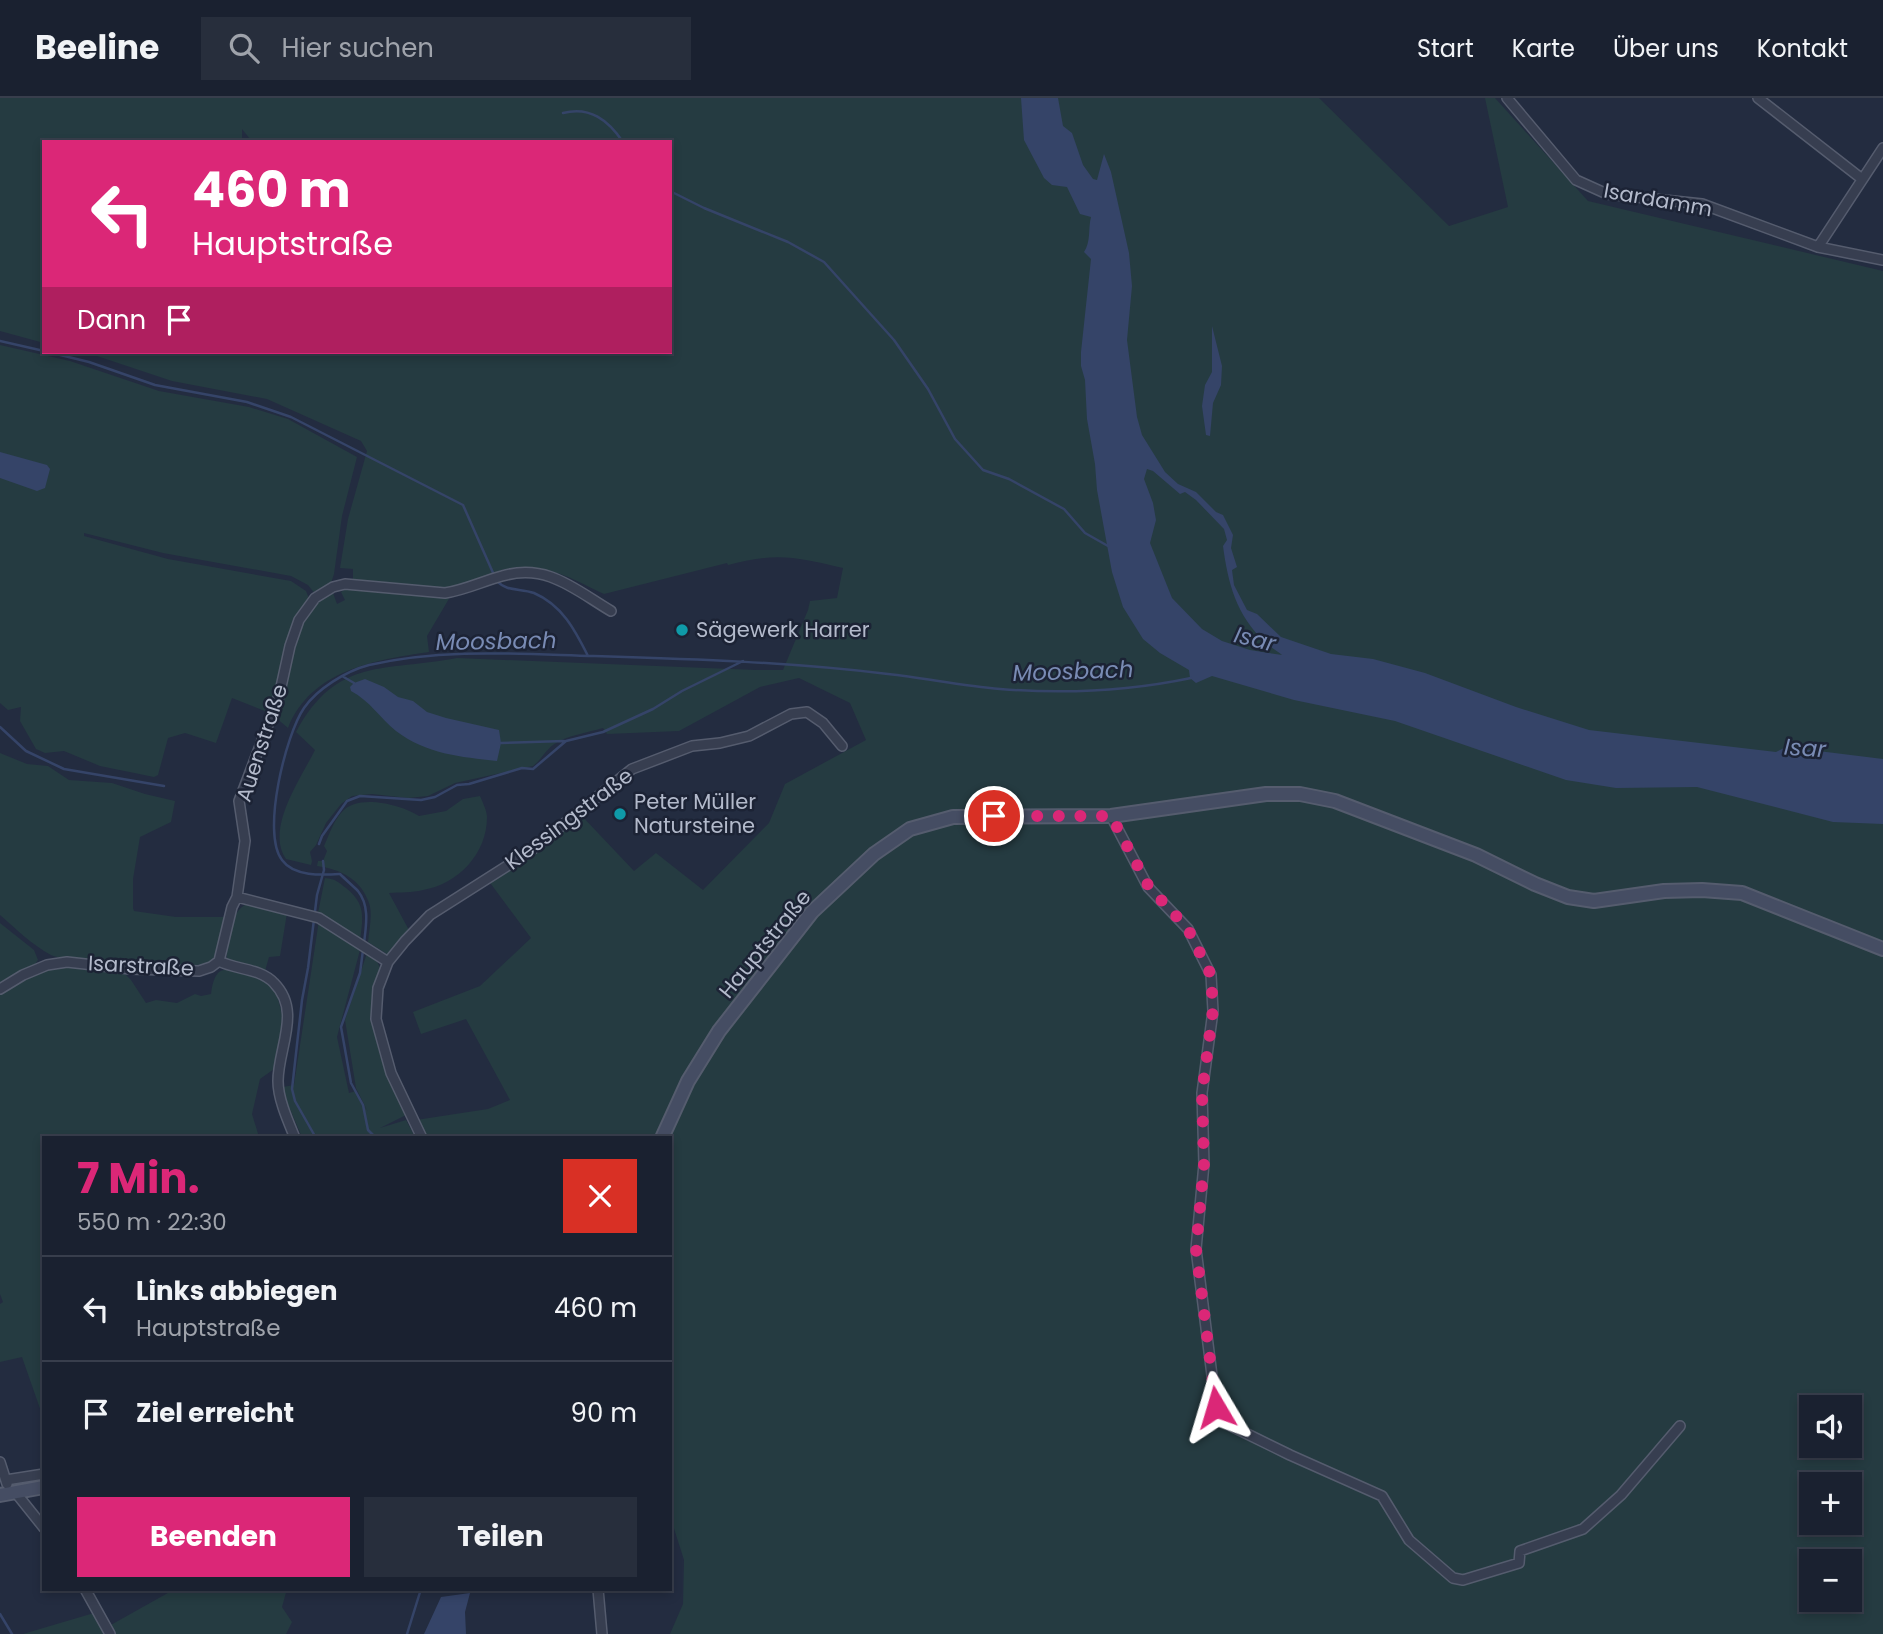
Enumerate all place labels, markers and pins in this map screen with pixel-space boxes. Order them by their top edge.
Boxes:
place label: Sägewerk Harrer [696,615,870,644]
marker: Sägewerk Harrer [674,622,690,638]
pin [964,786,1024,846]
place label: Peter Müller Natursteine [634,787,756,840]
marker: Peter Müller Natursteine [612,806,628,822]

